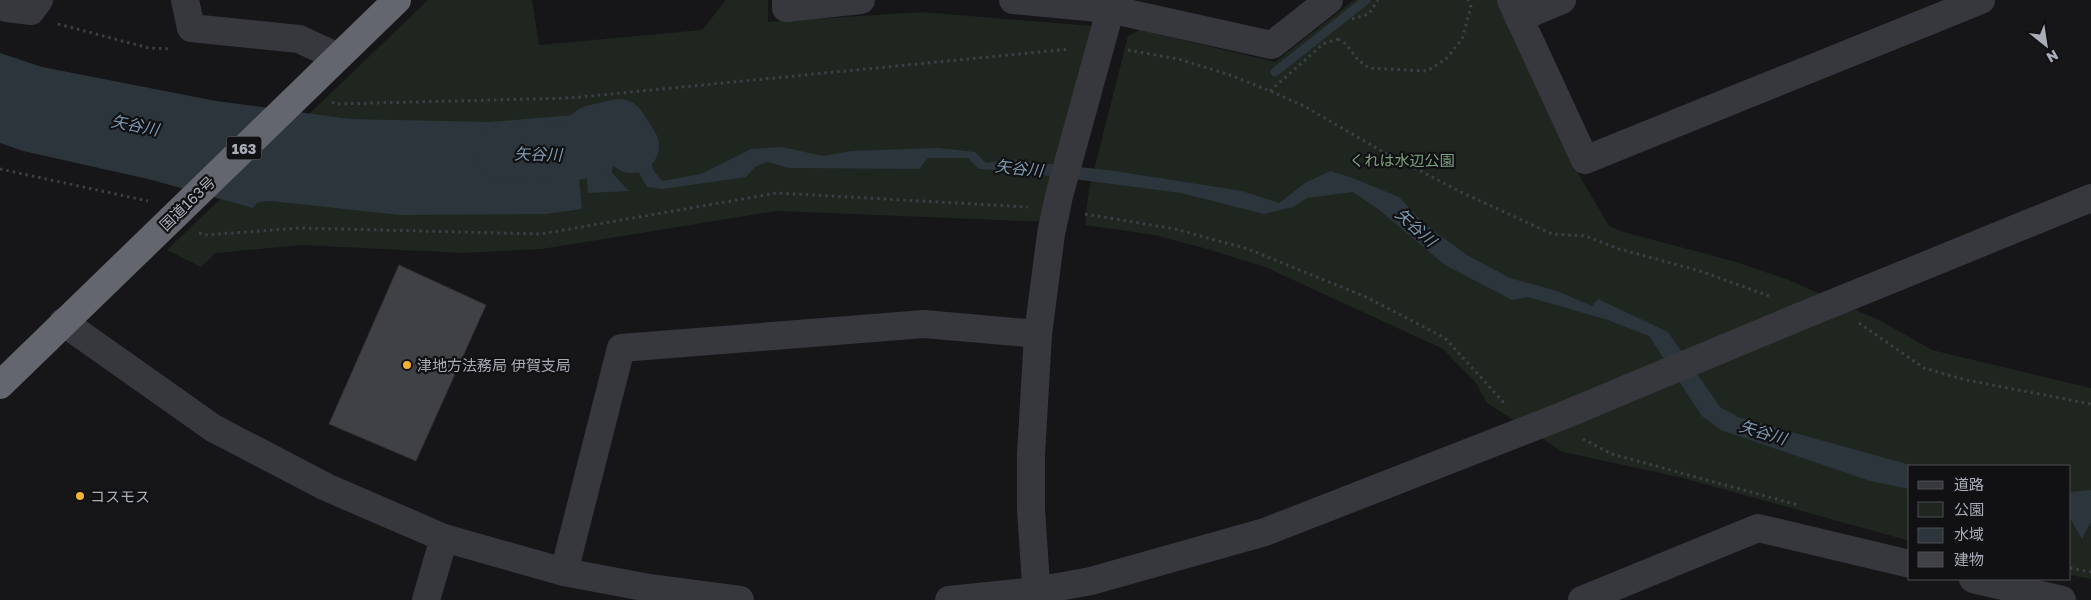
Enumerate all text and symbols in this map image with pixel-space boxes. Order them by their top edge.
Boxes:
north arrow [2021,20,2071,70]
text: N [2044,47,2062,67]
water label: 矢谷川 [110,111,162,140]
road number: 163 [226,136,262,160]
water label: 矢谷川 [514,144,564,164]
park label: くれは水辺公園 [1349,151,1455,169]
water label: 矢谷川 [994,156,1046,181]
street label: 国道163号 [156,172,218,234]
water label: 矢谷川 [1391,204,1442,252]
place label: 津地方法務局 伊賀支局 [417,356,571,374]
marker: 津地方法務局 伊賀支局 [401,359,413,371]
water label: 矢谷川 [1737,415,1791,449]
legend [1908,465,2071,580]
text: 道路 [1954,475,1984,493]
place label: コスモス [90,487,150,505]
marker: コスモス [74,490,86,502]
text: 公園 [1954,500,1984,518]
text: 水域 [1954,525,1984,543]
text: 建物 [1954,550,1984,568]

